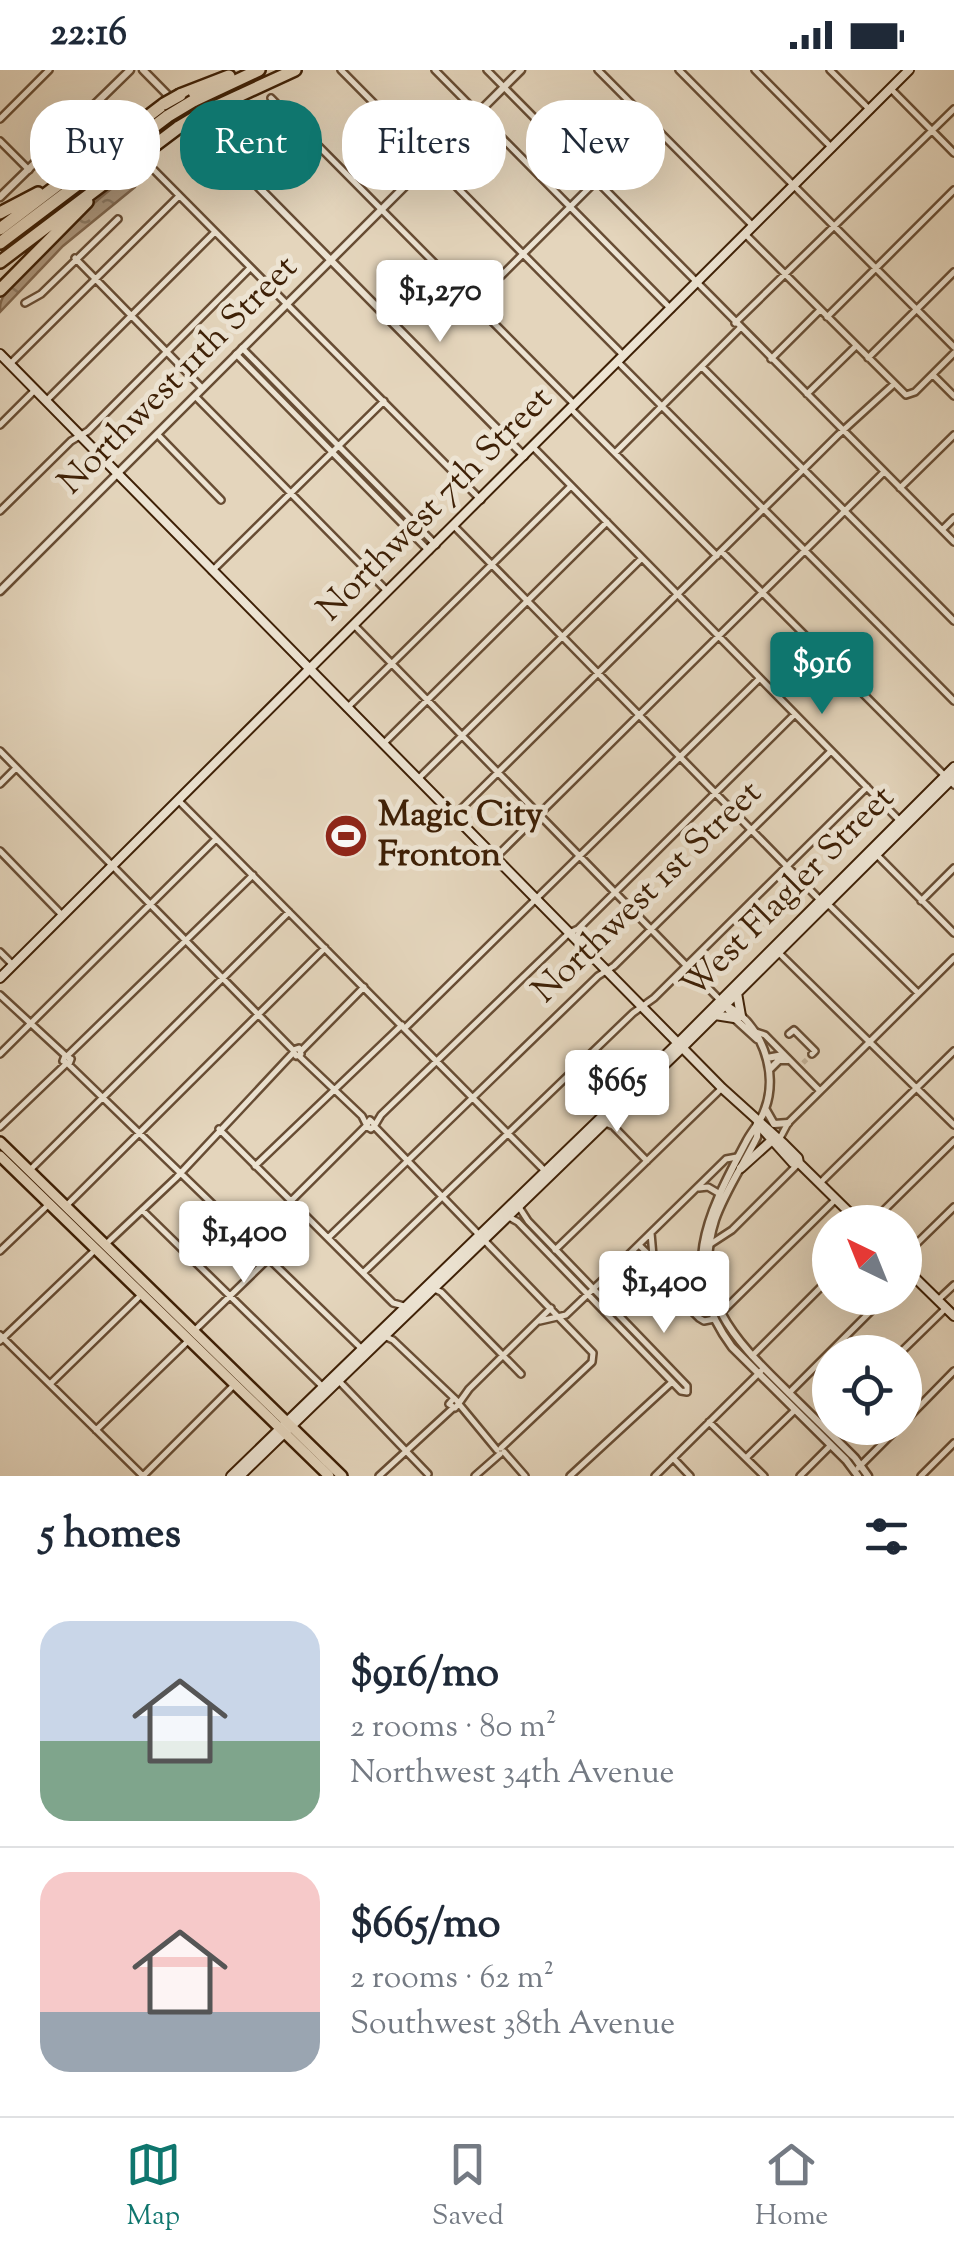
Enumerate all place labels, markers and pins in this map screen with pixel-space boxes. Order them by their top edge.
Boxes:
pin: $1,270 [359,260,521,345]
pin: $916 [763,632,881,717]
place label: Magic City Fronton [378,791,543,882]
sports icon: Magic City Fronton [323,813,369,859]
pin: $665 [558,1050,676,1135]
pin: $1,400 [163,1201,325,1286]
pin: $1,400 [583,1251,745,1336]

